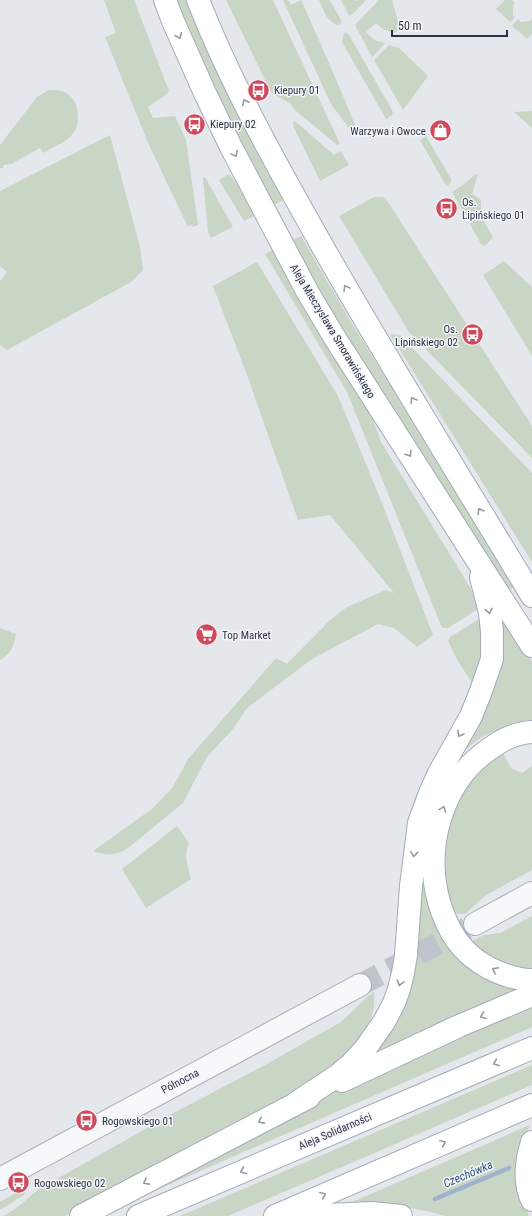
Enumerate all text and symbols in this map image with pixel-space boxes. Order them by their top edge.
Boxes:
scale bar [392,12,507,38]
text: 50 m [398,19,422,33]
one-way arrow [175,32,183,39]
bus stop icon: Kiepury 01 [245,77,271,103]
place label: Kiepury 01 [274,84,320,97]
one-way arrow [242,99,249,107]
bus stop icon: Kiepury 02 [181,111,207,137]
place label: Kiepury 02 [210,118,256,131]
shop icon: Warzywa i Owoce [428,118,454,144]
place label: Warzywa i Owoce [350,125,426,138]
one-way arrow [230,149,238,157]
bus stop icon: Os. Lipińskiego 01 [434,195,460,221]
place label: Os. Lipińskiego 01 [462,196,525,222]
street label: Aleja Mieczysława Smorawińskiego [287,262,378,401]
one-way arrow [344,285,351,292]
bus stop icon: Os. Lipińskiego 02 [460,322,486,348]
place label: Os. Lipińskiego 02 [395,323,458,349]
one-way arrow [410,397,417,404]
one-way arrow [404,450,412,457]
one-way arrow [478,508,485,515]
one-way arrow [485,608,493,614]
supermarket icon: Top Market [194,622,220,648]
place label: Top Market [222,629,271,642]
one-way arrow [458,730,465,737]
one-way arrow [439,806,447,813]
one-way arrow [410,851,419,857]
one-way arrow [492,968,499,975]
one-way arrow [397,980,405,987]
one-way arrow [480,1011,487,1019]
one-way arrow [493,1058,501,1066]
street label: Północna [159,1066,201,1097]
bus stop icon: Rogowskiego 01 [73,1108,99,1134]
street label: Aleja Solidarności [297,1110,374,1153]
place label: Rogowskiego 01 [102,1115,173,1128]
one-way arrow [258,1117,266,1124]
one-way arrow [438,1140,446,1148]
water label: Czechówka [441,1157,495,1191]
one-way arrow [240,1166,247,1174]
bus stop icon: Rogowskiego 02 [5,1170,31,1196]
place label: Rogowskiego 02 [34,1177,105,1190]
one-way arrow [143,1177,150,1184]
one-way arrow [319,1192,327,1200]

